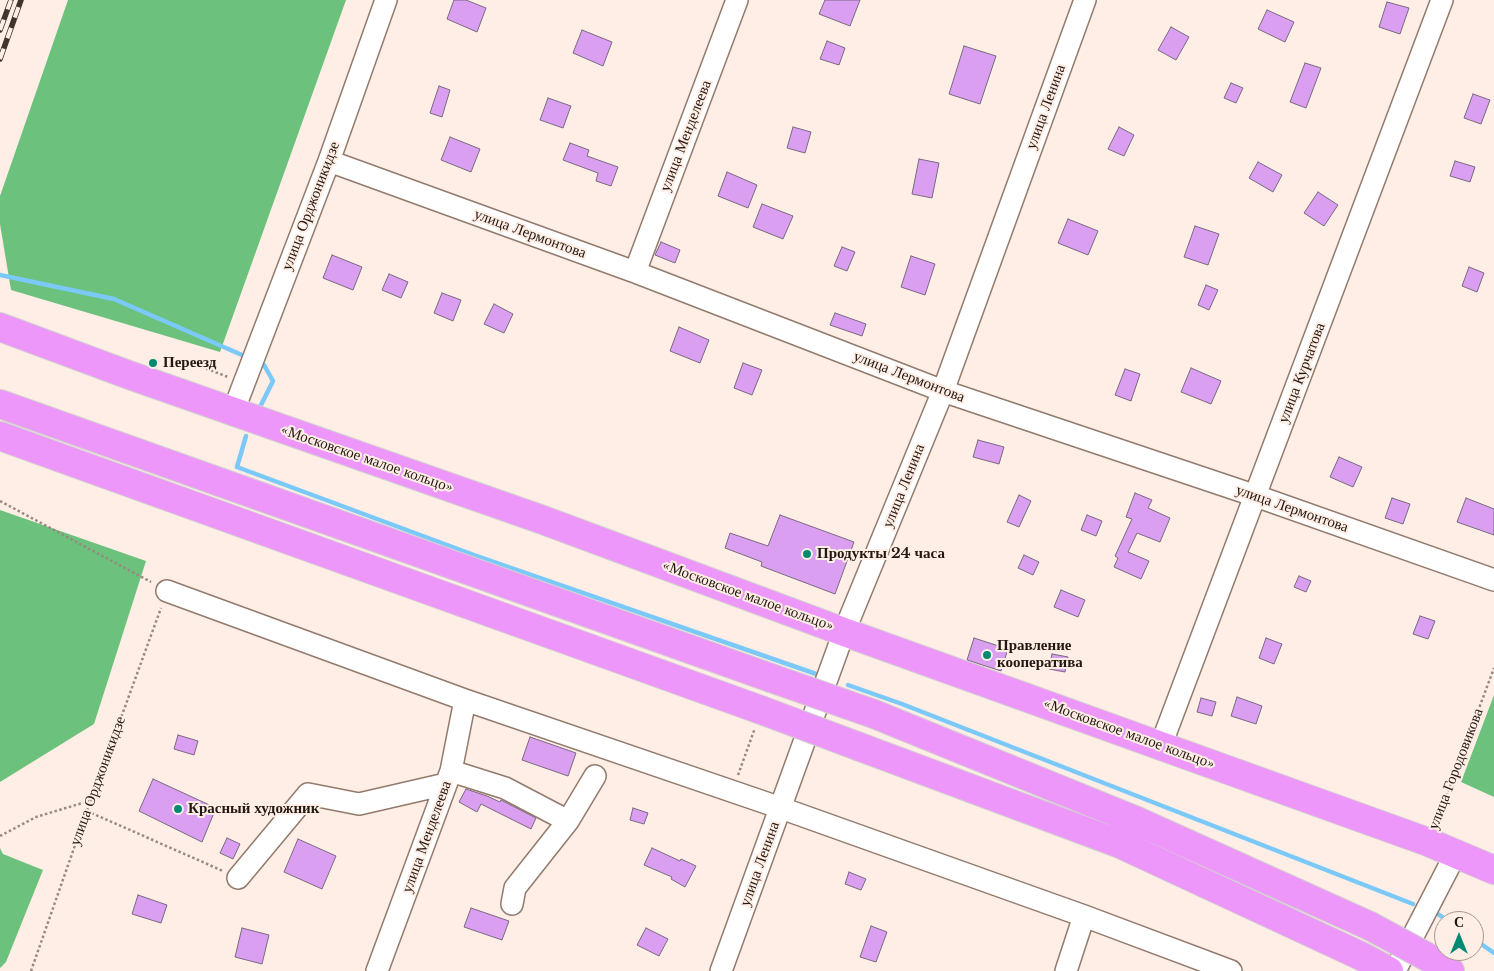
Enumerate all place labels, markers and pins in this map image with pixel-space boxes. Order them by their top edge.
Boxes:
place label: Переезд [163,354,216,372]
marker: Переезд [147,357,159,369]
place label: Продукты 24 часа [817,545,945,563]
marker: Продукты 24 часа [801,548,813,560]
place label: Правление кооператива [997,637,1083,672]
marker: Правление кооператива [981,649,993,661]
place label: Красный художник [188,800,319,818]
marker: Красный художник [172,803,184,815]

